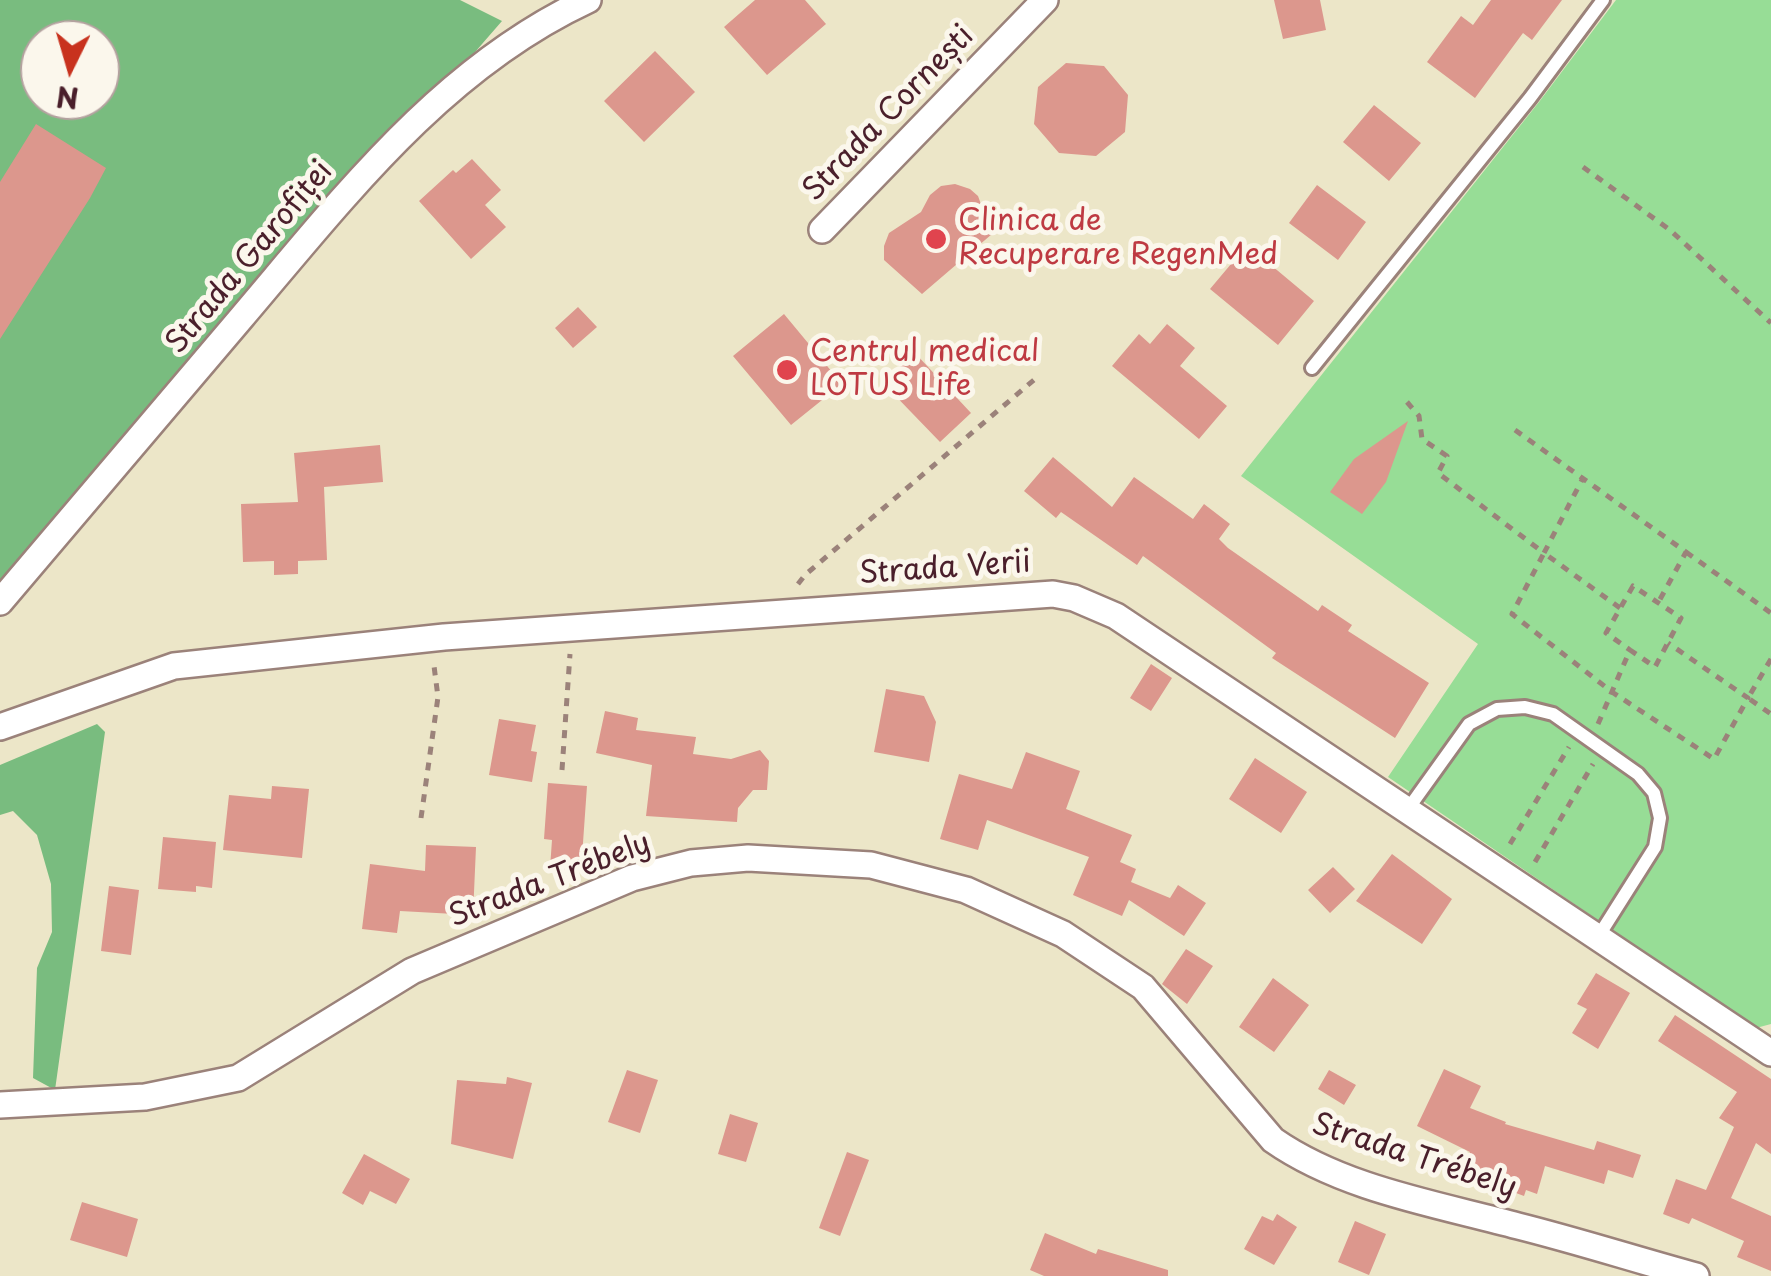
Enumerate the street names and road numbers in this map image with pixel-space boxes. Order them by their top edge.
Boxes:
street label: Strada Cornești [796,19,982,209]
street label: Strada Garofiței [159,154,341,362]
street label: Strada Verii [858,545,1032,593]
street label: Strada Trébely [444,826,656,936]
street label: Strada Trébely [1307,1107,1521,1207]

